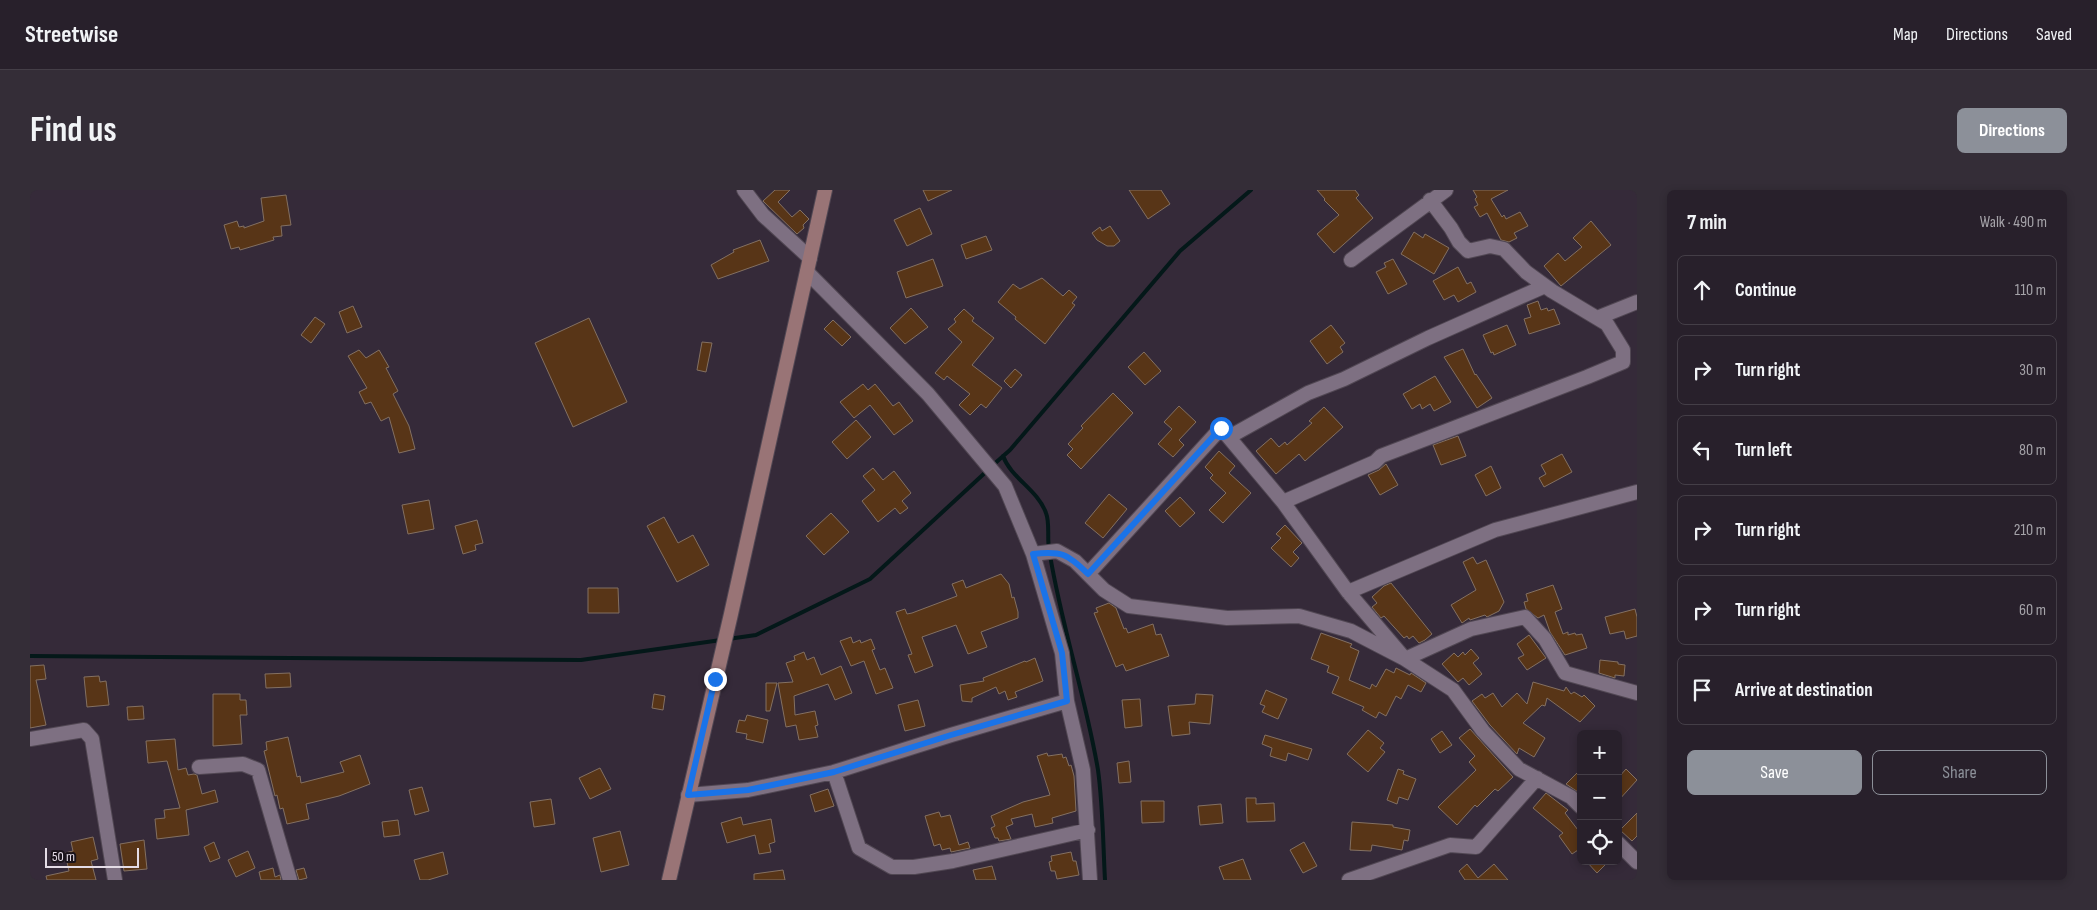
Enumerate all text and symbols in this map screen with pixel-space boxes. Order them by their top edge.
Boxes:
text: Streetwise [25,20,118,49]
text: Map [1893,24,1918,45]
text: Directions [1946,24,2008,45]
text: Saved [2036,24,2072,45]
button: Directions [1957,108,2067,153]
text: Find us [30,109,117,152]
text: 7 min [1687,210,1727,235]
text: Walk · 490 m [1980,213,2047,232]
icon: ahead [1688,276,1716,304]
text: Continue [1735,279,1796,302]
text: 110 m [2015,281,2046,300]
icon: right [1688,356,1716,384]
text: Turn right [1735,359,1800,382]
text: 30 m [2019,361,2046,380]
route start [1210,417,1233,440]
icon: left [1688,436,1716,464]
text: Turn left [1735,439,1792,462]
text: 80 m [2019,441,2046,460]
icon: right [1688,516,1716,544]
text: Turn right [1735,519,1800,542]
text: 210 m [2014,521,2046,540]
icon: right [1688,596,1716,624]
text: Turn right [1735,599,1800,622]
text: 60 m [2019,601,2046,620]
route end [704,668,727,691]
icon: arrive [1688,676,1716,704]
text: Arrive at destination [1735,679,1873,702]
map controls [1577,730,1622,865]
button: + [1577,730,1622,775]
button: Save [1687,750,1862,795]
button: Share [1872,750,2047,795]
button: − [1577,775,1622,820]
button: locate [1577,820,1622,865]
scale bar [45,845,139,868]
text: 50 m [52,848,75,865]

